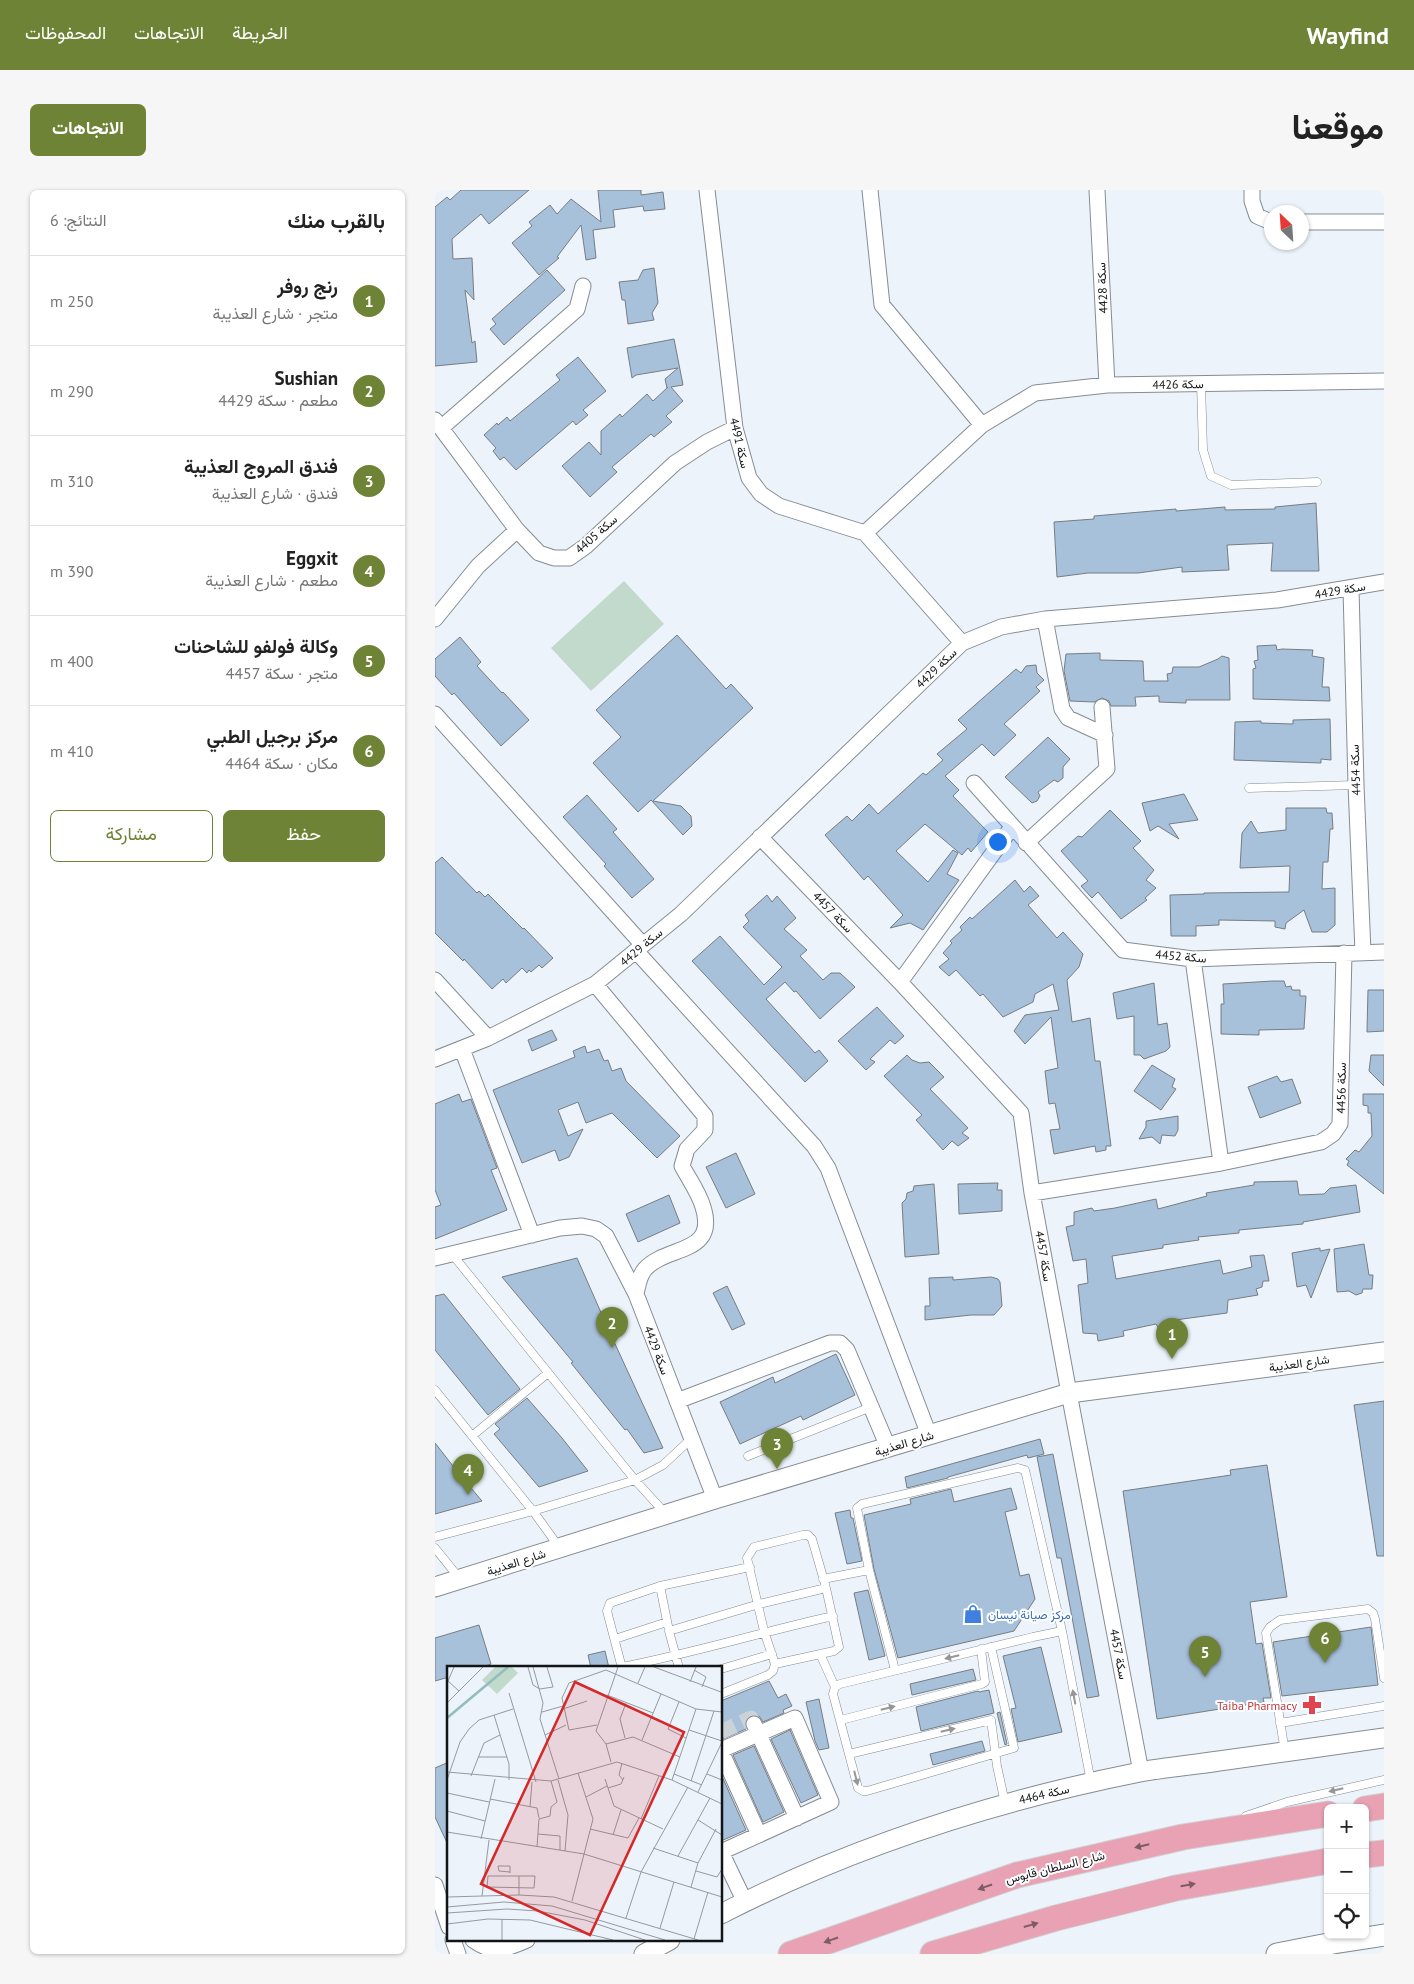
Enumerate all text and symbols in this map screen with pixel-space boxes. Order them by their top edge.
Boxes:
text: Wayfind [1307,20,1389,51]
text: المحفوظات [25,21,106,44]
text: الاتجاهات [134,21,204,44]
text: الخريطة [232,21,288,44]
text: موقعنا [1291,103,1384,149]
button: الاتجاهات [30,104,146,156]
north arrow [1264,205,1309,250]
text: بالقرب منك [287,207,385,234]
text: النتائج: 6 [50,210,106,230]
street label: سكة 4428 [1093,262,1111,314]
text: رنج روفر [277,274,338,298]
text: 250 m [50,291,93,311]
text: 1 [364,291,374,311]
text: متجر · شارع العذيبة [213,303,338,323]
text: Sushian [274,366,338,390]
street label: سكة 4426 [1152,376,1204,392]
text: 290 m [50,381,93,401]
text: 2 [364,381,374,401]
text: مطعم · سكة 4429 [218,390,338,410]
street label: سكة 4491 [727,416,753,470]
text: فندق المروج العذيبة [184,454,338,478]
text: 310 m [50,471,93,491]
text: 3 [364,471,374,491]
text: فندق · شارع العذيبة [212,483,338,503]
street label: سكة 4405 [572,512,620,556]
text: Eggxit [286,546,338,570]
text: 390 m [50,561,93,581]
text: 4 [364,561,374,581]
text: مطعم · شارع العذيبة [205,570,338,590]
street label: سكة 4429 [1313,578,1367,602]
text: وكالة فولفو للشاحنات [174,634,338,658]
street label: سكة 4429 [912,645,960,691]
text: 400 m [50,651,93,671]
text: 5 [364,651,374,671]
text: متجر · سكة 4457 [226,663,338,683]
text: مركز برجيل الطبي [207,724,338,748]
text: 410 m [50,741,93,761]
text: 6 [364,741,374,761]
street label: سكة 4454 [1347,744,1363,796]
text: مكان · سكة 4464 [225,753,338,773]
button: مشاركة [50,810,213,862]
button: حفظ [223,810,385,862]
your location [985,829,1011,855]
street label: سكة 4457 [810,888,856,936]
street label: سكة 4429 [617,925,665,969]
street label: سكة 4452 [1155,946,1207,966]
street label: سكة 4456 [1333,1062,1349,1114]
street label: سكة 4457 [1032,1229,1056,1283]
pin: 2 [596,1307,628,1348]
pin: 1 [1156,1318,1188,1359]
street label: سكة 4429 [641,1323,673,1377]
street label: شارع العذيبة [1268,1351,1331,1377]
street label: شارع العذيبة [873,1427,936,1461]
pin: 3 [761,1428,793,1469]
pin: 4 [452,1454,484,1495]
street label: شارع العذيبة [485,1545,548,1580]
shop icon: مركز صيانة نيسان [962,1603,984,1625]
place label: مركز صيانة نيسان [988,1607,1071,1623]
pin: 6 [1309,1622,1341,1663]
street label: سكة 4457 [1107,1627,1131,1681]
pin: 5 [1189,1636,1221,1677]
one-way arrow [944,1653,959,1661]
inset map [447,1666,723,1942]
one-way arrow [1070,1688,1078,1704]
pharmacy icon: Taiba Pharmacy [1301,1694,1323,1716]
place label: Taiba Pharmacy [1217,1698,1297,1713]
one-way arrow [880,1704,895,1712]
one-way arrow [940,1726,955,1734]
one-way arrow [852,1770,860,1785]
street label: سكة 4464 [1017,1781,1071,1807]
one-way arrow [1329,1786,1344,1794]
map controls [1324,1804,1369,1939]
button: + [1324,1804,1369,1849]
one-way arrow [1134,1842,1149,1850]
street label: شارع السلطان قابوس [1004,1847,1107,1889]
button: − [1324,1849,1369,1894]
one-way arrow [1180,1881,1196,1889]
one-way arrow [977,1883,992,1891]
button: locate [1324,1894,1369,1939]
one-way arrow [1023,1921,1038,1929]
one-way arrow [823,1936,838,1944]

